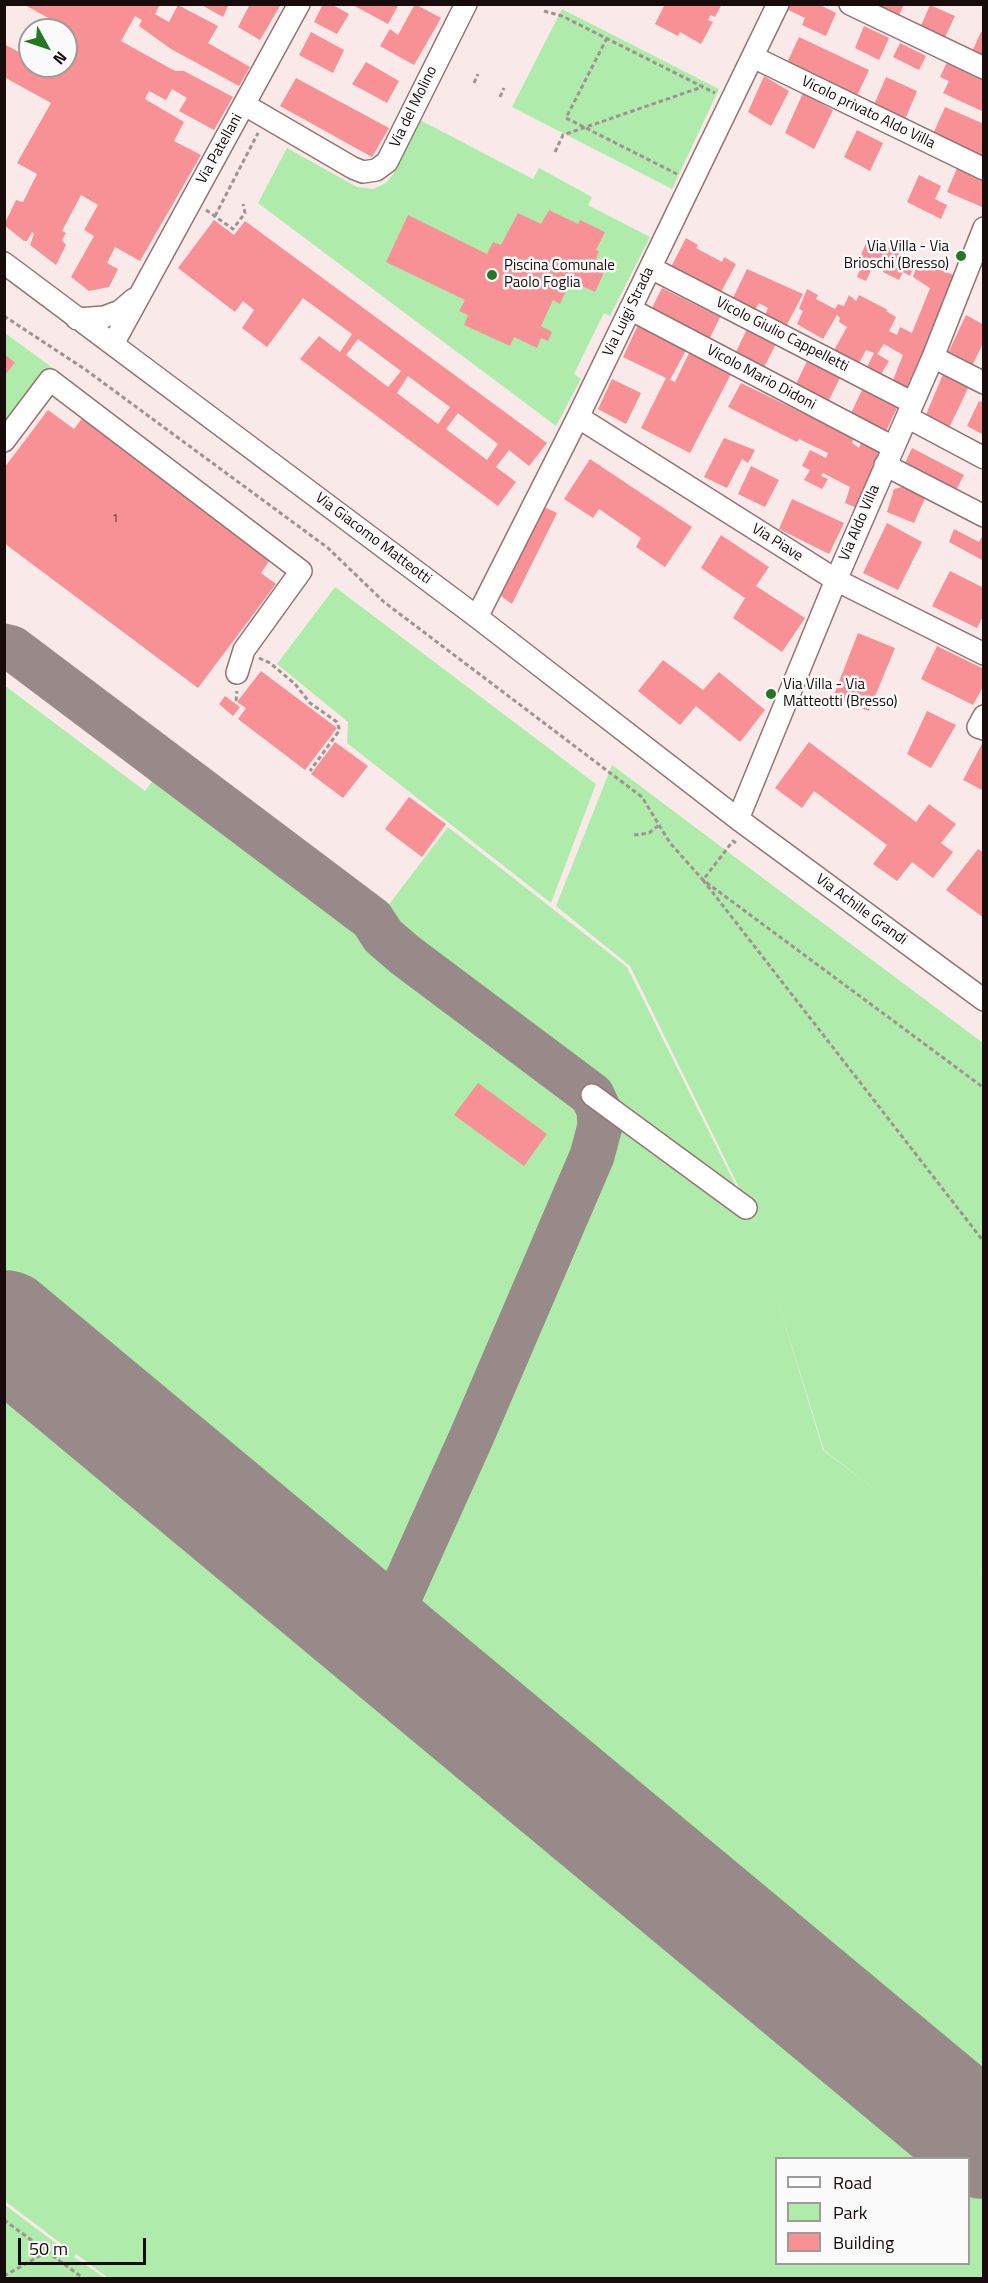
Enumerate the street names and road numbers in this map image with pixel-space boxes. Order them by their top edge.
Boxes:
street label: Via del Molino [387,63,441,151]
street label: Vicolo privato Aldo Villa [798,73,938,153]
street label: Via Patellani [193,111,247,187]
street label: Via Luigi Strada [600,265,658,359]
street label: Vicolo Giulio Cappelletti [712,294,852,376]
street label: Vicolo Mario Didoni [703,342,819,414]
street label: Via Aldo Villa [836,482,884,564]
street label: Via Giacomo Matteotti [311,489,435,589]
street label: Via Piave [748,520,806,566]
street label: Via Achille Grandi [812,871,910,949]

